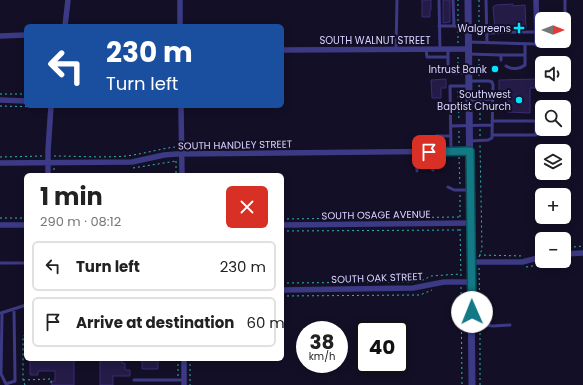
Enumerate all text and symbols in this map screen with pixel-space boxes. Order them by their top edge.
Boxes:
north arrow [535,12,571,48]
map controls [535,12,571,268]
place label: Walgreens [458,21,511,36]
marker: Walgreens [514,23,524,33]
text: 230 m [106,33,193,72]
street label: SOUTH WALNUT STREET [319,33,431,48]
icon: left [40,40,92,92]
button: sound [535,56,571,92]
place label: Intrust Bank [428,62,488,77]
marker: Intrust Bank [490,64,500,74]
text: Turn left [106,71,178,96]
place label: Southwest Baptist Church [437,87,511,114]
marker: Southwest Baptist Church [514,95,524,105]
button: search [535,100,571,136]
pin [412,135,446,169]
street label: SOUTH HANDLEY STREET [178,136,293,153]
icon: arrive [418,141,440,163]
button: layers [535,144,571,180]
text: 1 min [40,180,103,213]
button: close [226,186,268,228]
button: + [535,188,571,224]
street label: SOUTH OSAGE AVENUE [321,207,431,223]
text: 290 m · 08:12 [40,212,121,231]
button: − [535,232,571,268]
icon: left [42,255,64,277]
text: Turn left [76,256,140,277]
text: 230 m [220,256,266,277]
street label: SOUTH OAK STREET [331,269,424,287]
position arrow [451,291,493,333]
icon: arrive [42,311,64,333]
text: Arrive at destination [76,312,234,333]
text: 60 m [246,312,285,333]
speed limit sign: 40 [356,321,408,373]
text: 38 [309,328,335,356]
text: km/h [309,349,335,364]

